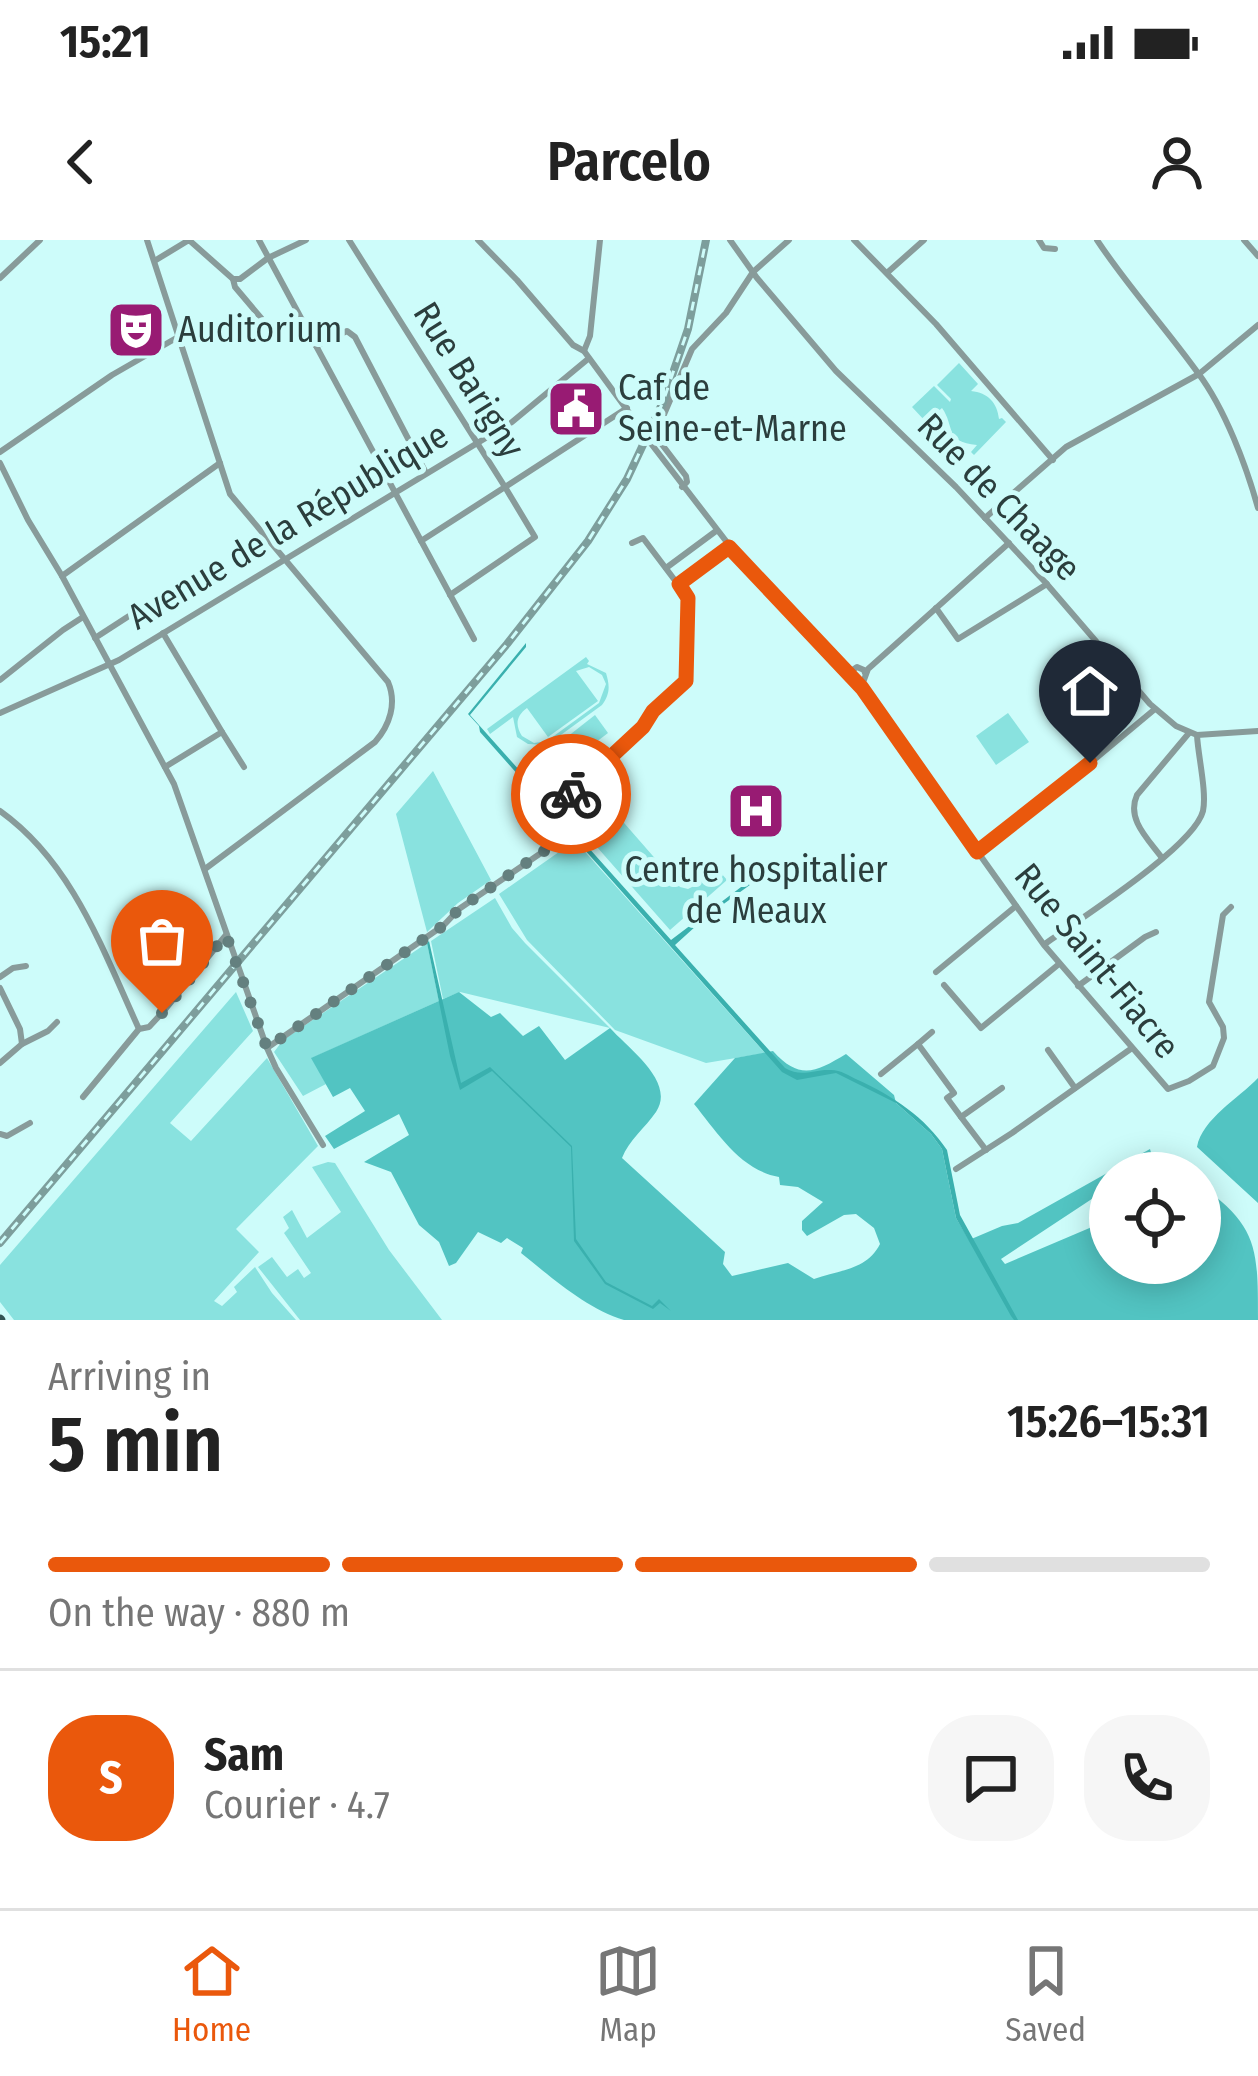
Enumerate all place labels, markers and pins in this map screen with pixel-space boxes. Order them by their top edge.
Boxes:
theatre icon: Auditorium [105,299,167,361]
place label: Auditorium [178,308,342,352]
place label: Caf de Seine-et-Marne [618,366,847,451]
public building icon: Caf de Seine-et-Marne [545,378,607,440]
pin [1039,640,1141,763]
hospital icon: Centre hospitalier de Meaux [725,780,787,842]
place label: Centre hospitalier de Meaux [624,848,888,933]
pin [111,890,213,1013]

